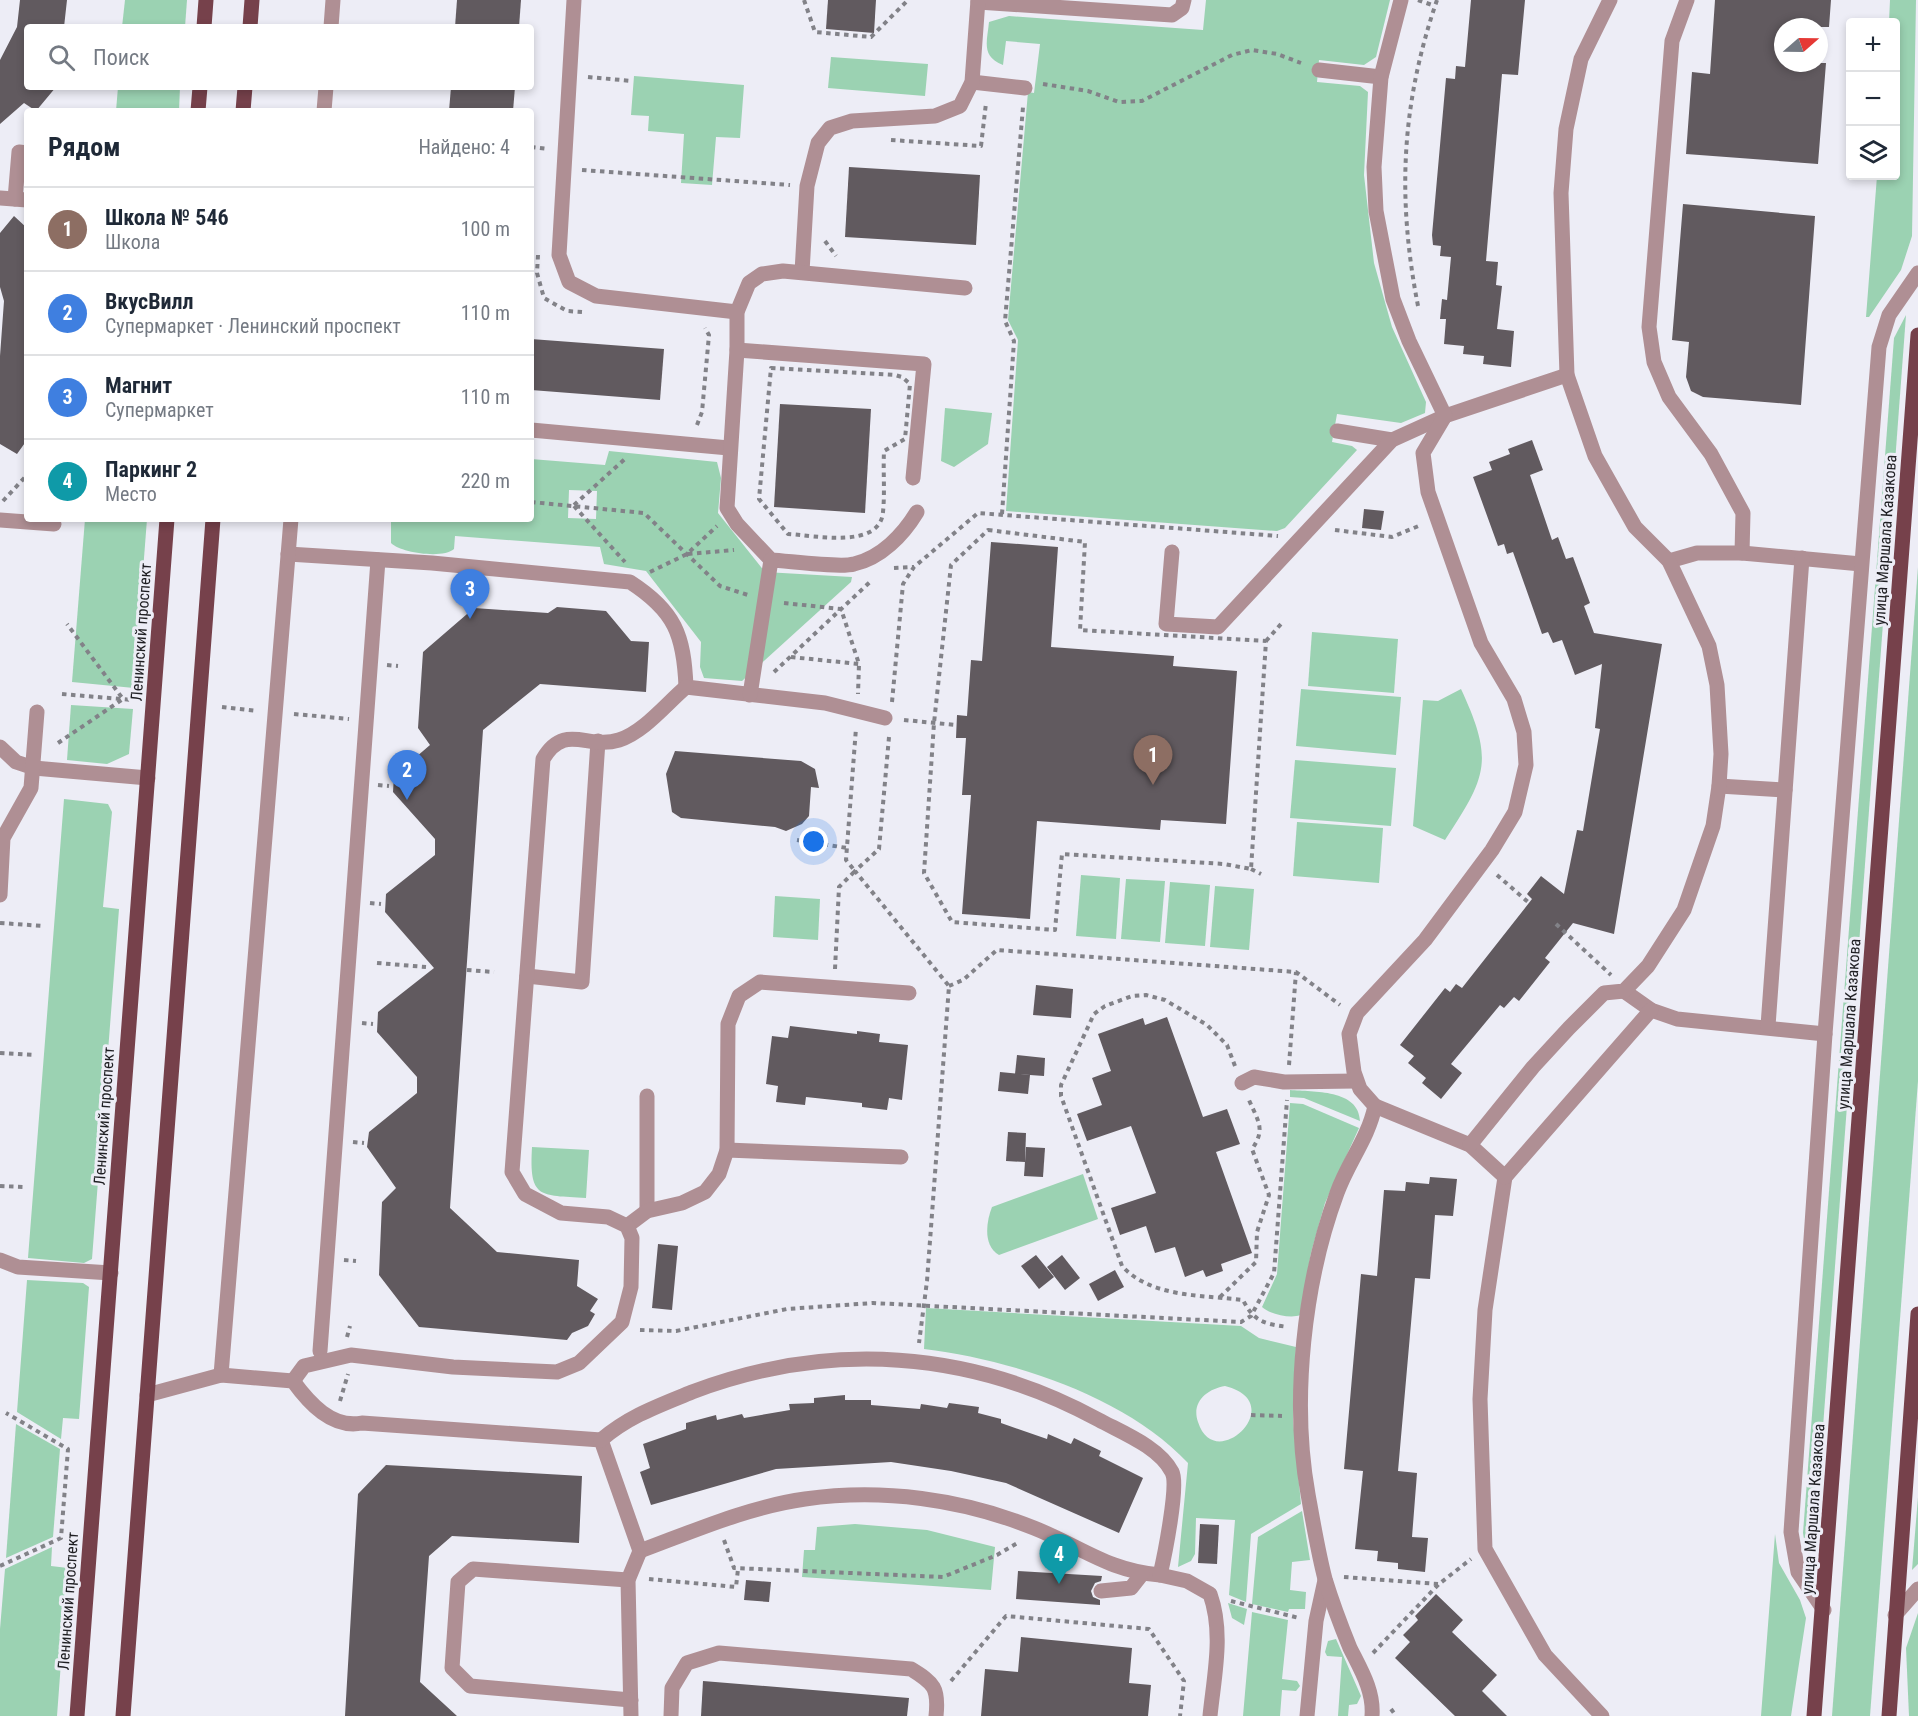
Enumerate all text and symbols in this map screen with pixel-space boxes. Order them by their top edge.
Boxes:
north arrow [1774,18,1828,72]
map controls [1846,18,1900,180]
button: + [1846,18,1900,72]
search box [24,24,534,90]
icon: search [45,41,78,74]
text: Поиск [93,45,150,70]
button: − [1846,72,1900,126]
button: layers [1846,126,1900,180]
text: Рядом [48,132,120,162]
text: Найдено: 4 [418,135,510,159]
text: Школа № 546 [105,205,229,230]
text: 1 [62,217,73,241]
text: 100 m [461,217,510,241]
text: Школа [105,230,160,254]
text: ВкусВилл [105,289,194,314]
text: 2 [62,301,73,325]
text: 110 m [461,301,510,325]
text: Супермаркет · Ленинский проспект [105,314,401,338]
text: Магнит [105,373,172,398]
text: 3 [62,385,73,409]
text: 110 m [461,385,510,409]
text: Супермаркет [105,398,214,422]
street label: улица Маршала Казакова [1870,454,1900,626]
text: Паркинг 2 [105,457,197,482]
text: 4 [62,469,73,493]
text: 220 m [461,469,510,493]
text: Место [105,482,157,506]
street label: Ленинский проспект [127,562,155,702]
pin: 3 [450,570,490,619]
pin: 1 [1134,736,1172,785]
pin: 2 [388,750,426,800]
your location [799,827,828,856]
street label: улица Маршала Казакова [1834,938,1864,1110]
street label: Ленинский проспект [90,1046,118,1186]
street label: улица Маршала Казакова [1798,1423,1828,1595]
street label: Ленинский проспект [54,1531,82,1671]
pin: 4 [1040,1534,1078,1584]

